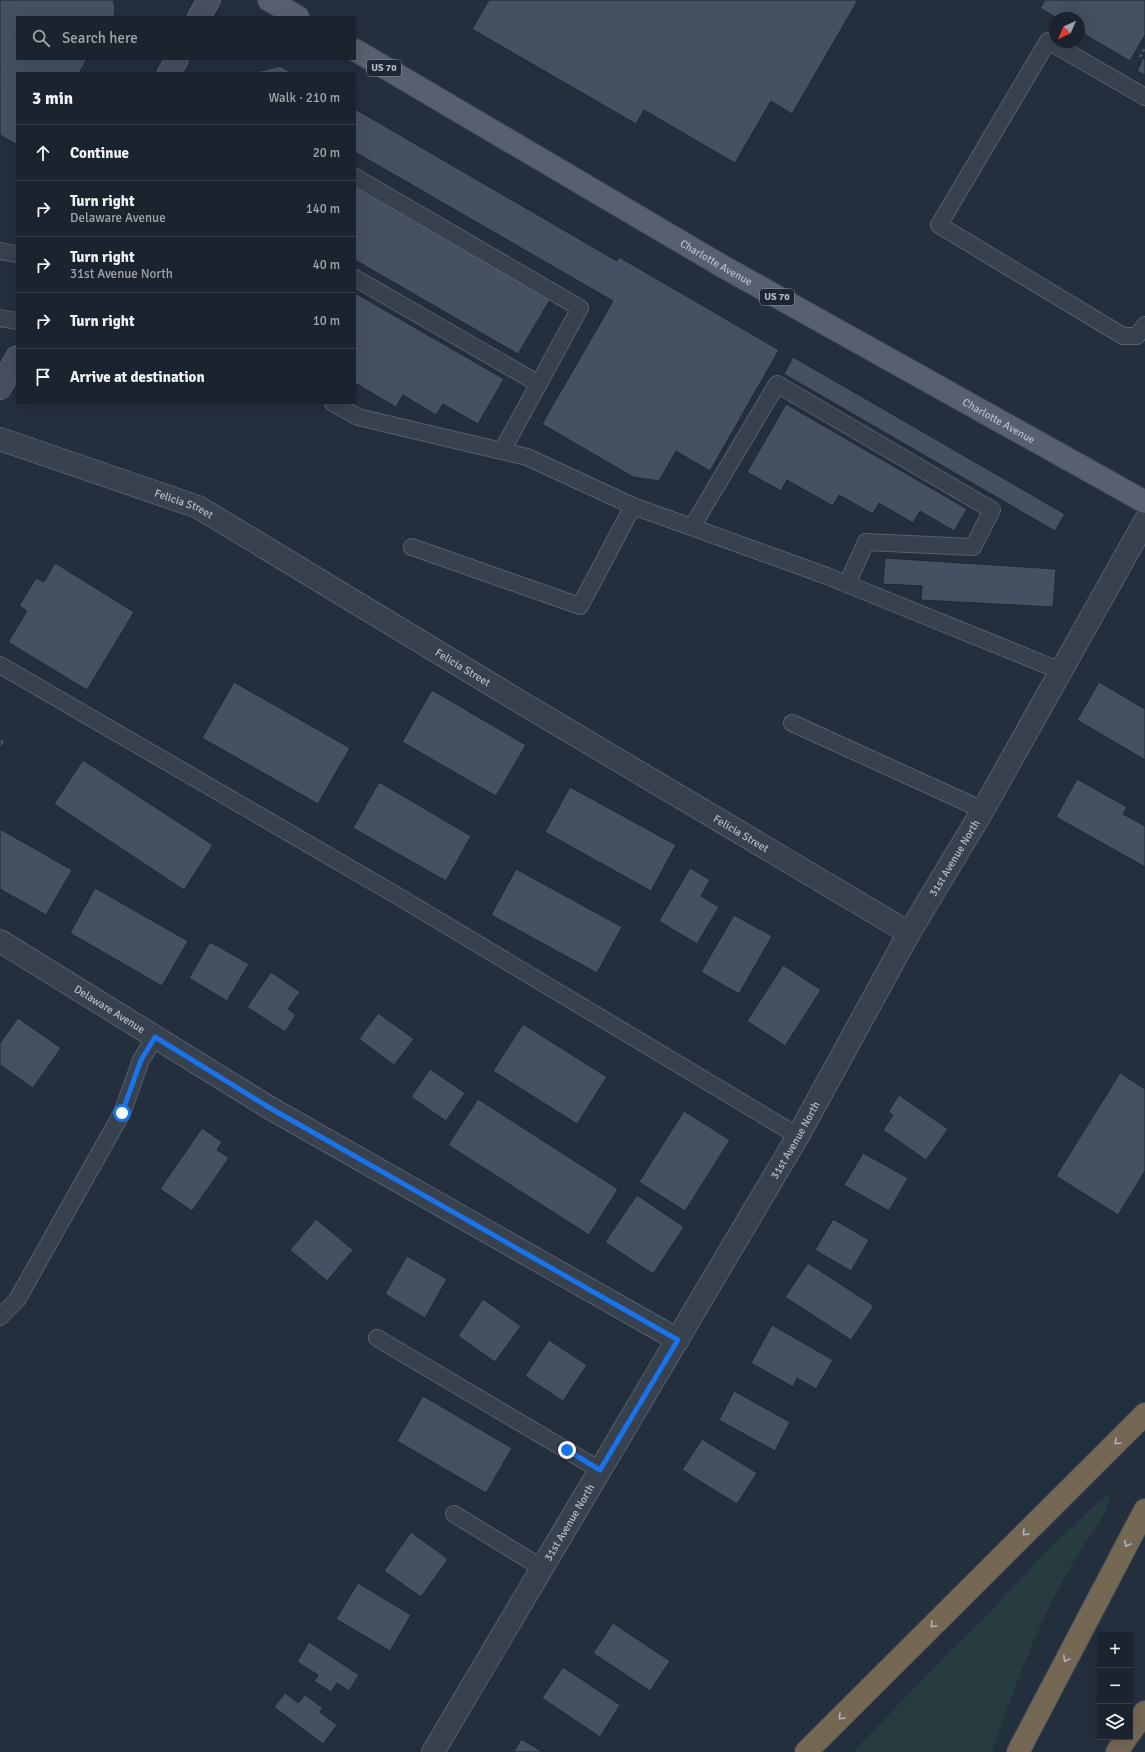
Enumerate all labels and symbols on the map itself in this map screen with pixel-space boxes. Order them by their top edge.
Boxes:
north arrow [1049,12,1085,48]
road number: US 70 [367,60,401,76]
street label: Charlotte Avenue [678,236,755,288]
road number: US 70 [760,289,794,305]
street label: Charlotte Avenue [960,395,1038,446]
street label: Felicia Street [153,486,216,521]
street label: Felicia Street [433,646,493,689]
street label: Felicia Street [711,812,771,855]
street label: 31st Avenue North [926,817,982,899]
street label: Delaware Avenue [72,982,148,1036]
street label: 31st Avenue North [768,1099,822,1181]
route start [113,1104,131,1122]
one-way arrow [1114,1437,1122,1445]
route end [558,1441,576,1459]
street label: 31st Avenue North [541,1481,597,1563]
one-way arrow [1022,1528,1030,1536]
one-way arrow [1124,1540,1132,1548]
one-way arrow [930,1620,938,1628]
one-way arrow [1064,1655,1071,1663]
one-way arrow [838,1712,846,1720]

